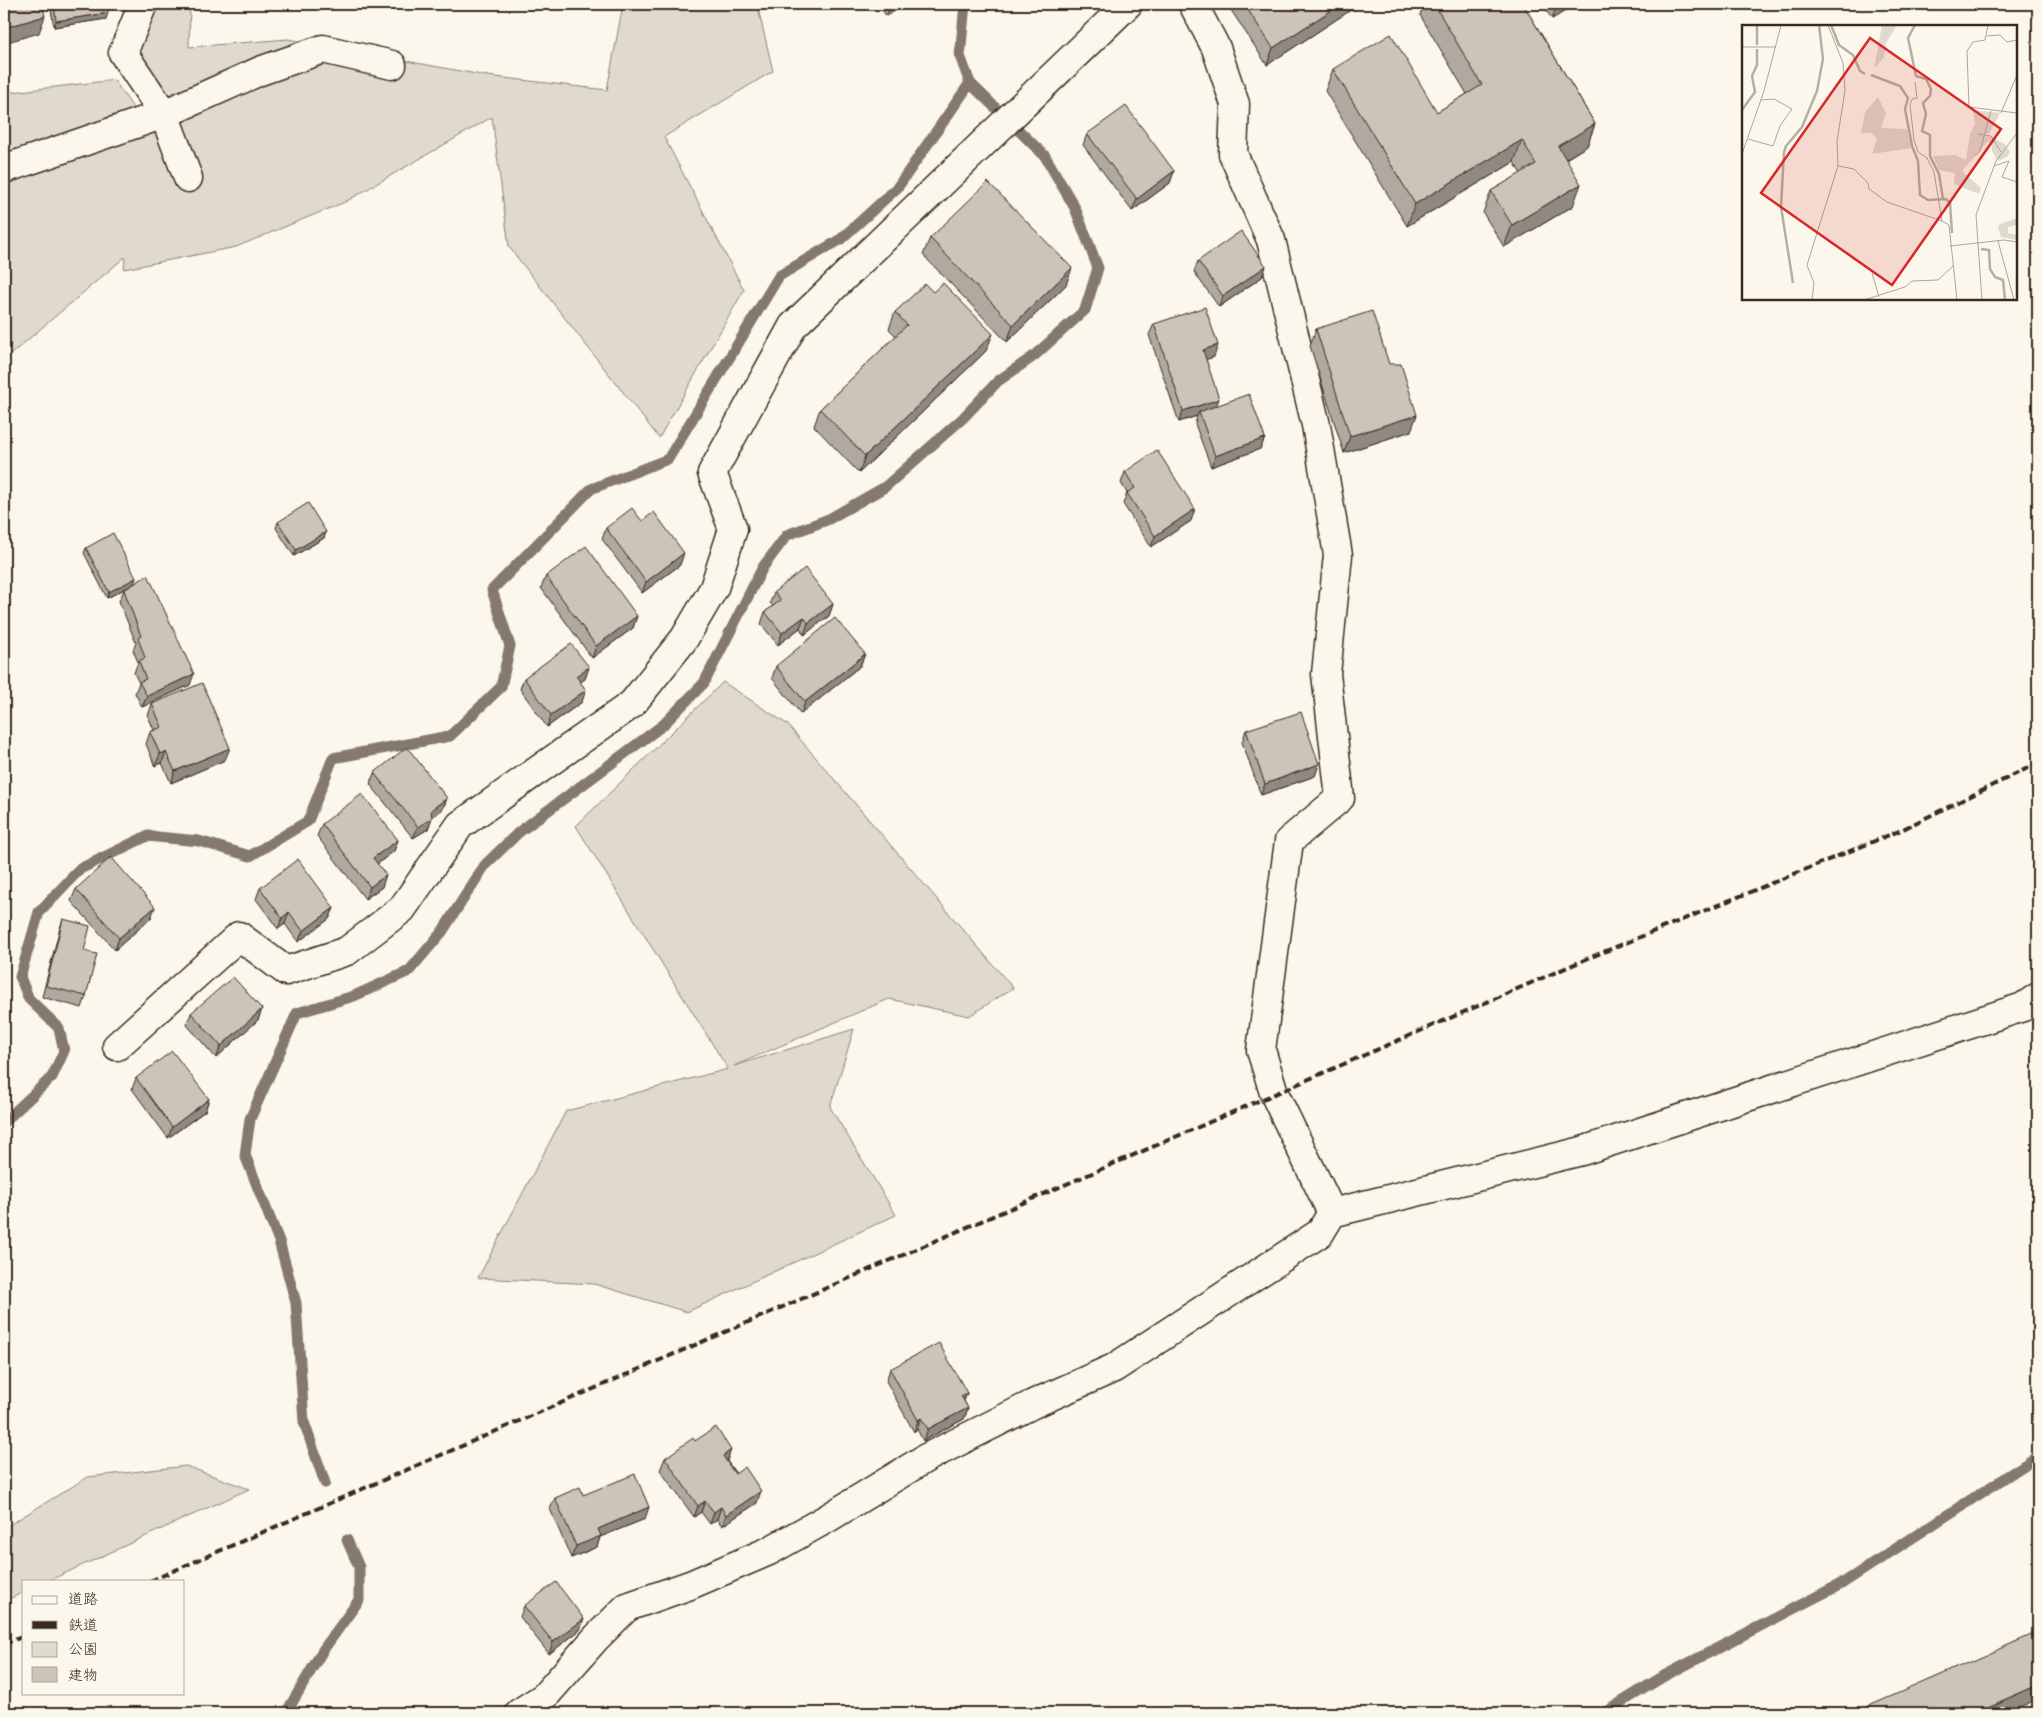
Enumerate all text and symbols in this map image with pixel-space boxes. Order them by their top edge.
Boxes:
inset map [1742,25,2017,300]
legend [22,1580,185,1694]
text: 道路 [68,1590,98,1608]
text: 鉄道 [68,1616,98,1634]
text: 公園 [68,1640,98,1658]
text: 建物 [68,1666,98,1684]

